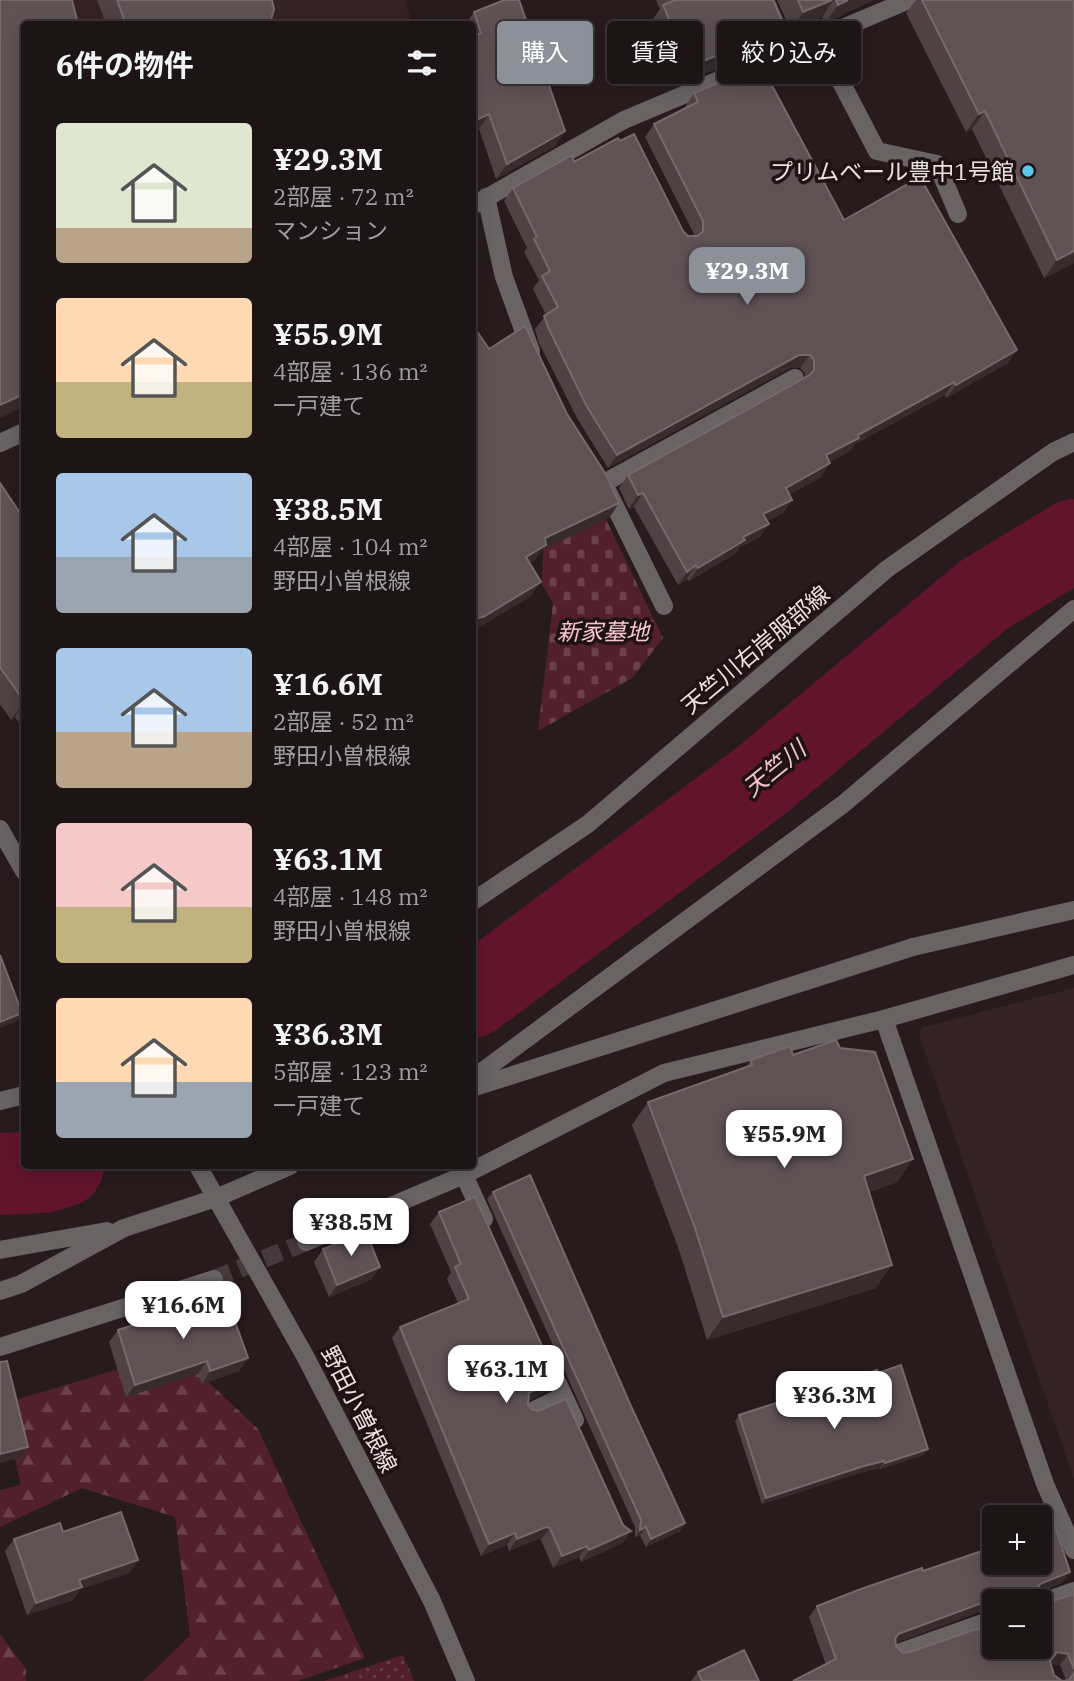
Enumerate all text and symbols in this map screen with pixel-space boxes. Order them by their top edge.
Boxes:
chip: 購入 [497,21,593,84]
chip: 賃貸 [607,21,703,84]
chip: 絞り込み [717,21,861,84]
icon: filters [403,44,441,82]
text: 6件の物件 [56,45,194,84]
text: ¥29.3M [273,139,383,178]
icon: home [112,151,196,235]
place label: プリムベール豊中1号館 [770,156,1014,186]
marker: プリムベール豊中1号館 [1020,163,1036,179]
text: 2部屋 · 72 m² [273,181,414,211]
text: マンション [273,215,388,245]
pin: ¥29.3M [690,247,804,307]
text: ¥29.3M [705,255,789,285]
text: ¥55.9M [273,314,383,353]
icon: home [112,326,196,410]
text: 4部屋 · 136 m² [273,356,428,386]
text: 一戸建て [273,390,365,420]
text: ¥38.5M [273,489,383,528]
icon: home [112,501,196,585]
text: 4部屋 · 104 m² [273,531,428,561]
text: 野田小曽根線 [273,565,411,595]
street label: 天竺川右岸服部線 [675,578,835,720]
park label: 新家墓地 [557,616,651,646]
text: ¥16.6M [273,664,383,703]
icon: home [112,676,196,760]
text: 2部屋 · 52 m² [273,706,414,736]
water label: 天竺川 [736,731,814,803]
text: 野田小曽根線 [273,740,411,770]
text: ¥63.1M [273,839,383,878]
icon: home [112,851,196,935]
text: 4部屋 · 148 m² [273,881,428,911]
text: 野田小曽根線 [273,915,411,945]
text: ¥36.3M [273,1014,383,1053]
icon: home [112,1026,196,1110]
text: 5部屋 · 123 m² [273,1056,428,1086]
text: 一戸建て [273,1090,365,1120]
pin: ¥55.9M [727,1110,841,1170]
text: ¥55.9M [742,1118,826,1148]
pin: ¥38.5M [294,1198,408,1258]
text: ¥38.5M [309,1206,393,1236]
pin: ¥16.6M [126,1282,240,1341]
text: ¥16.6M [141,1289,225,1319]
street label: 野田小曽根線 [315,1341,405,1477]
pin: ¥63.1M [449,1346,563,1405]
text: ¥63.1M [464,1353,548,1383]
pin: ¥36.3M [777,1372,891,1431]
text: ¥36.3M [792,1379,876,1409]
map controls [982,1505,1052,1659]
button: + [982,1505,1052,1575]
button: − [982,1589,1052,1659]

